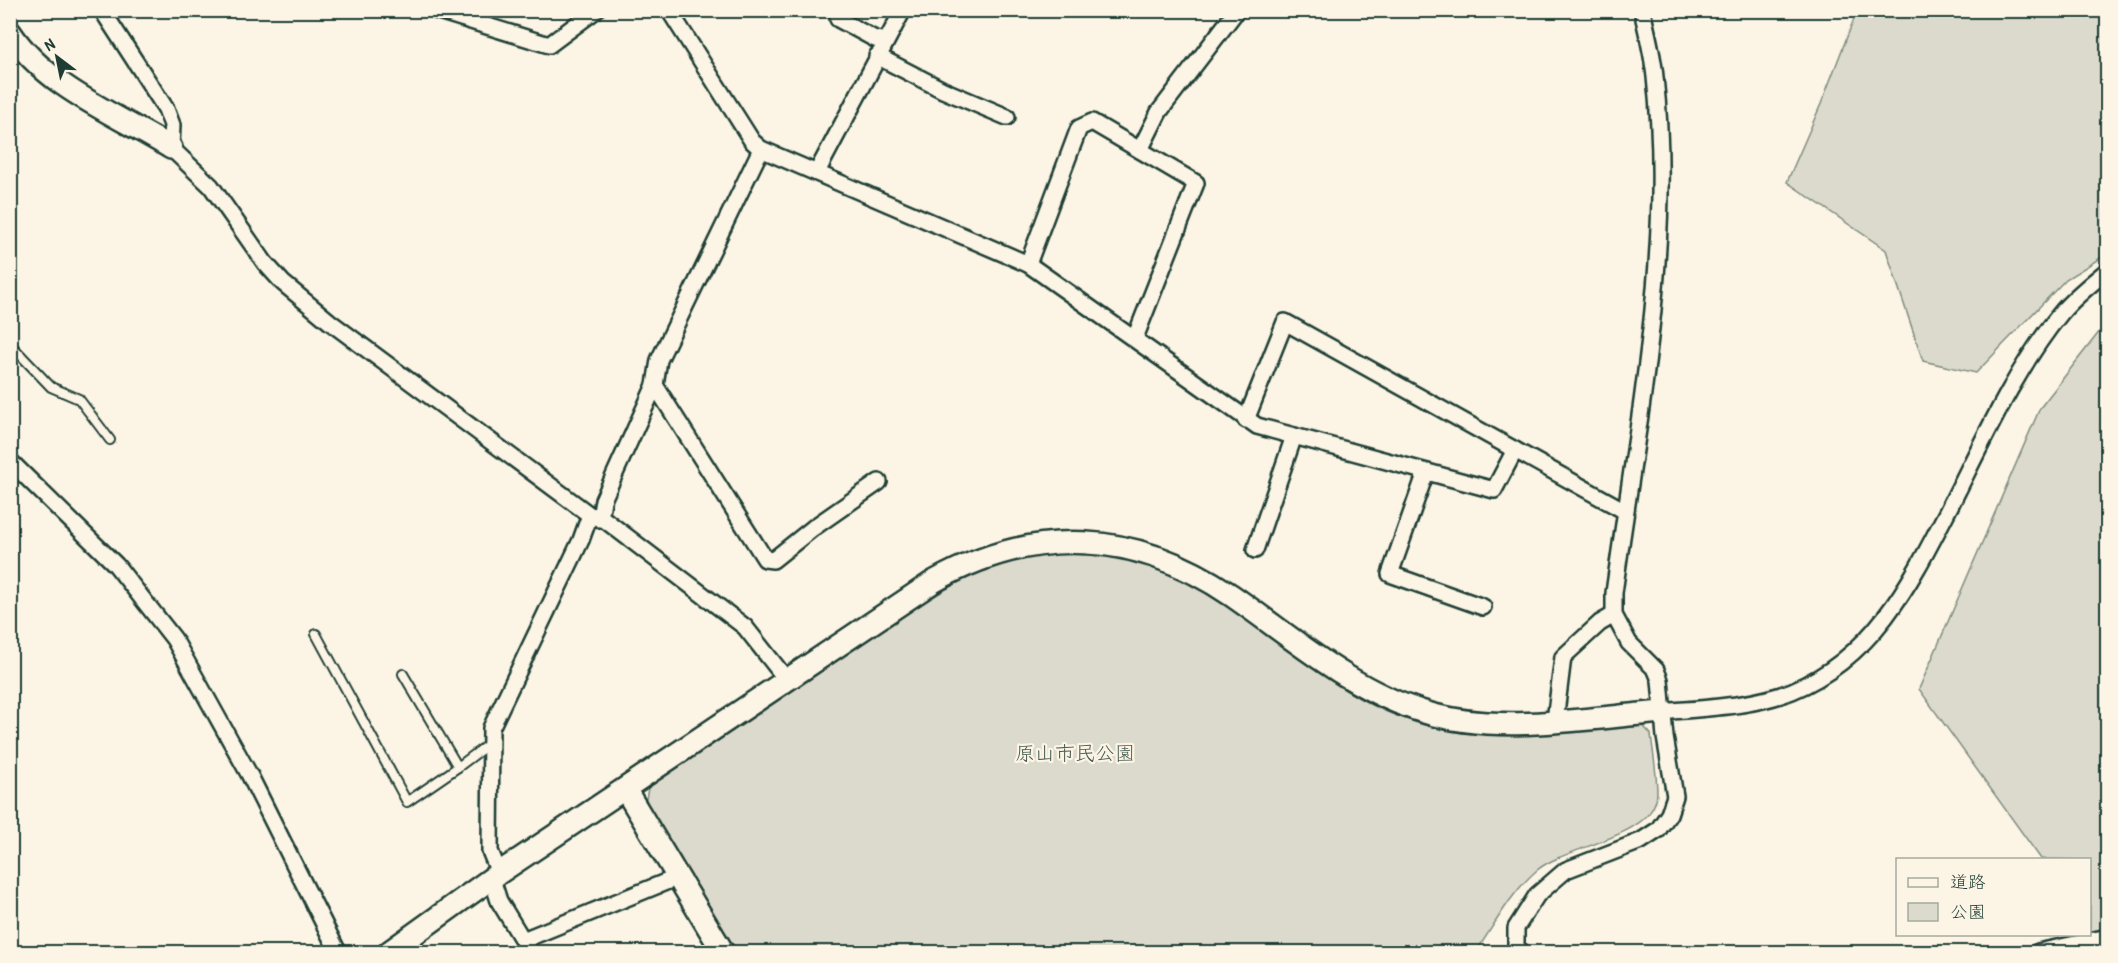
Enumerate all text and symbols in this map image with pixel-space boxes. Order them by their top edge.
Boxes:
north arrow [27,27,87,87]
text: N [40,32,59,56]
park label: 原山市民公園 [1015,739,1135,766]
legend [1896,858,2091,936]
text: 道路 [1950,869,1986,894]
text: 公園 [1950,899,1986,924]

